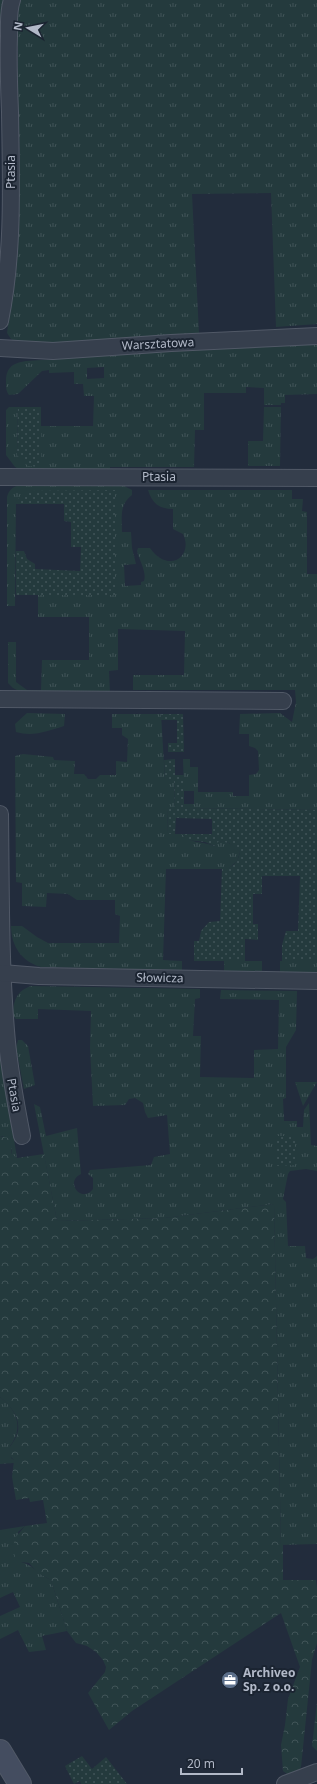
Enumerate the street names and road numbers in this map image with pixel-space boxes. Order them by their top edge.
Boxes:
street label: Ptasia [2,155,19,189]
street label: Warsztatowa [121,333,195,354]
street label: Ptasia [142,468,176,485]
street label: Słowicza [136,969,184,986]
street label: Ptasia [3,1077,26,1113]

